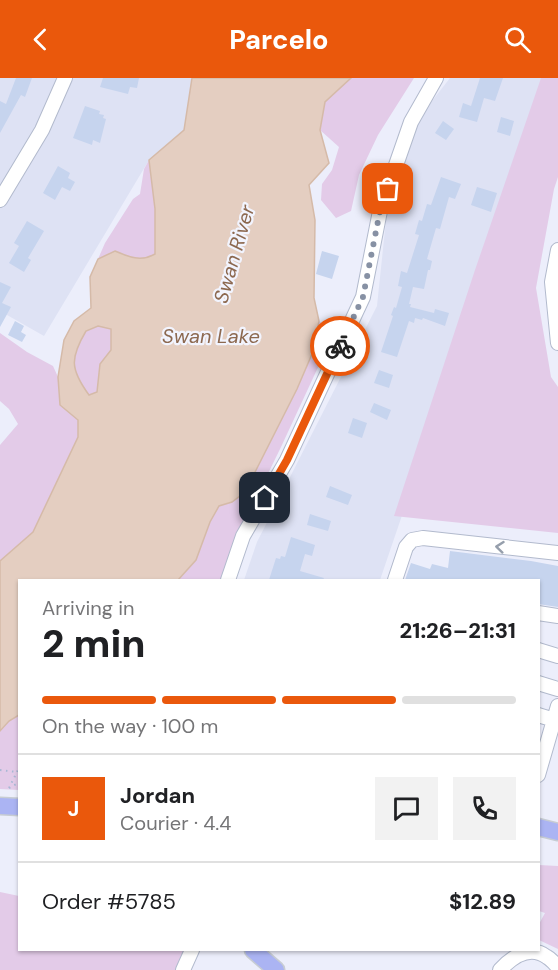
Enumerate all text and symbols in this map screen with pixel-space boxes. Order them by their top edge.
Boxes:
text: Parcelo [229,22,329,57]
icon: back [24,23,57,56]
icon: search [501,23,534,56]
pin [362,163,413,214]
icon: bag [371,172,404,205]
water label: Swan River [208,201,261,306]
courier [310,316,370,376]
water label: Swan Lake [162,323,260,349]
icon: bike [324,330,357,363]
pin [239,472,290,523]
icon: home [248,481,281,514]
one-way arrow [495,541,504,553]
text: Arriving in [42,595,134,621]
text: 21:26–21:31 [400,616,516,645]
text: 2 min [42,618,146,669]
text: On the way · 100 m [42,713,218,739]
button: chat [375,777,438,840]
button: phone [453,777,516,840]
text: Jordan [120,781,195,810]
text: J [68,794,79,823]
text: Courier · 4.4 [120,810,231,836]
text: Order #5785 [42,887,176,916]
text: $12.89 [449,887,516,916]

